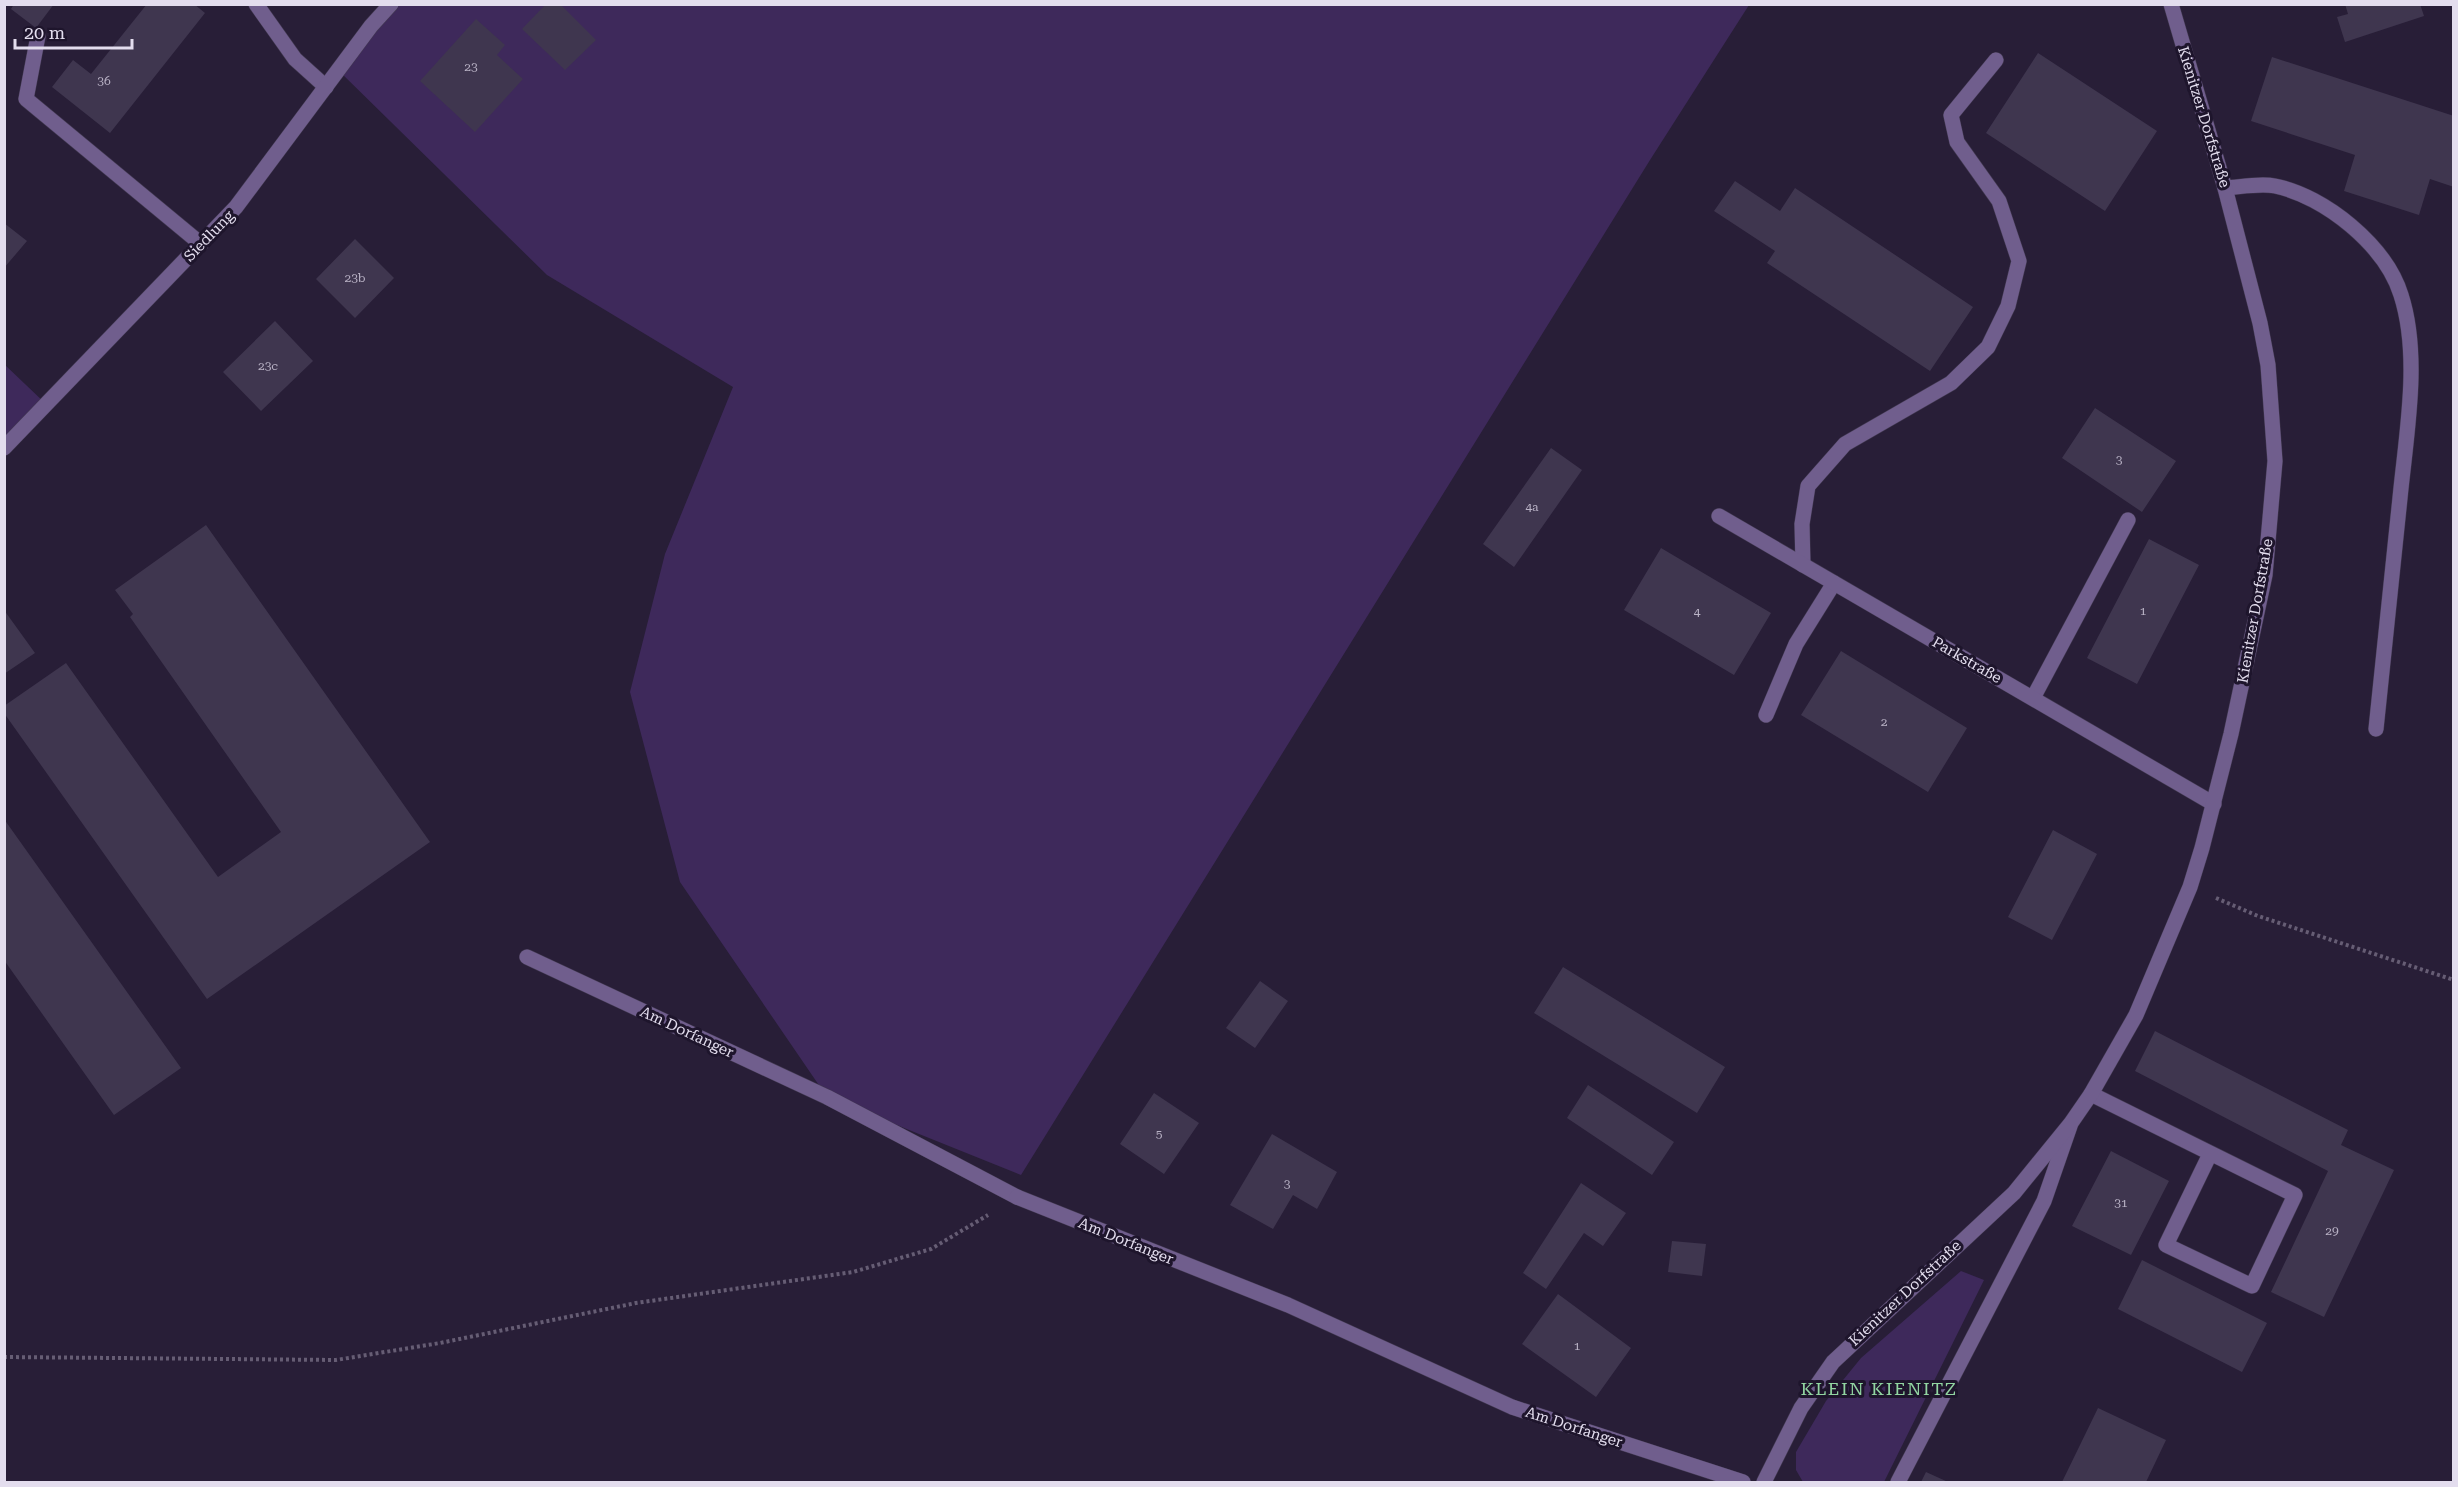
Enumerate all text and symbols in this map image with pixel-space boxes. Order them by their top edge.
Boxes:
scale bar [15,12,132,50]
text: 20 m [24,22,65,43]
street label: Kienitzer Dorfstraße [2174,44,2234,190]
house number: 23 [464,60,478,74]
house number: 36 [97,74,111,88]
street label: Siedlung [180,206,238,265]
house number: 23b [344,271,366,285]
house number: 23c [258,359,278,373]
house number: 3 [2116,453,2123,467]
house number: 4a [1525,500,1539,514]
street label: Kienitzer Dorfstraße [2233,537,2277,685]
house number: 1 [2140,604,2147,618]
house number: 4 [1694,605,1701,619]
street label: Parkstraße [1929,633,2005,687]
house number: 2 [1881,715,1888,729]
street label: Am Dorfanger [637,1003,737,1061]
house number: 5 [1156,1127,1163,1141]
house number: 3 [1284,1177,1291,1191]
house number: 31 [2114,1196,2128,1210]
street label: Am Dorfanger [1076,1214,1176,1268]
house number: 29 [2325,1224,2339,1238]
street label: Kienitzer Dorfstraße [1845,1236,1965,1350]
house number: 1 [1574,1339,1581,1353]
district label: KLEIN KIENITZ [1801,1378,1957,1399]
street label: Am Dorfanger [1523,1403,1625,1451]

